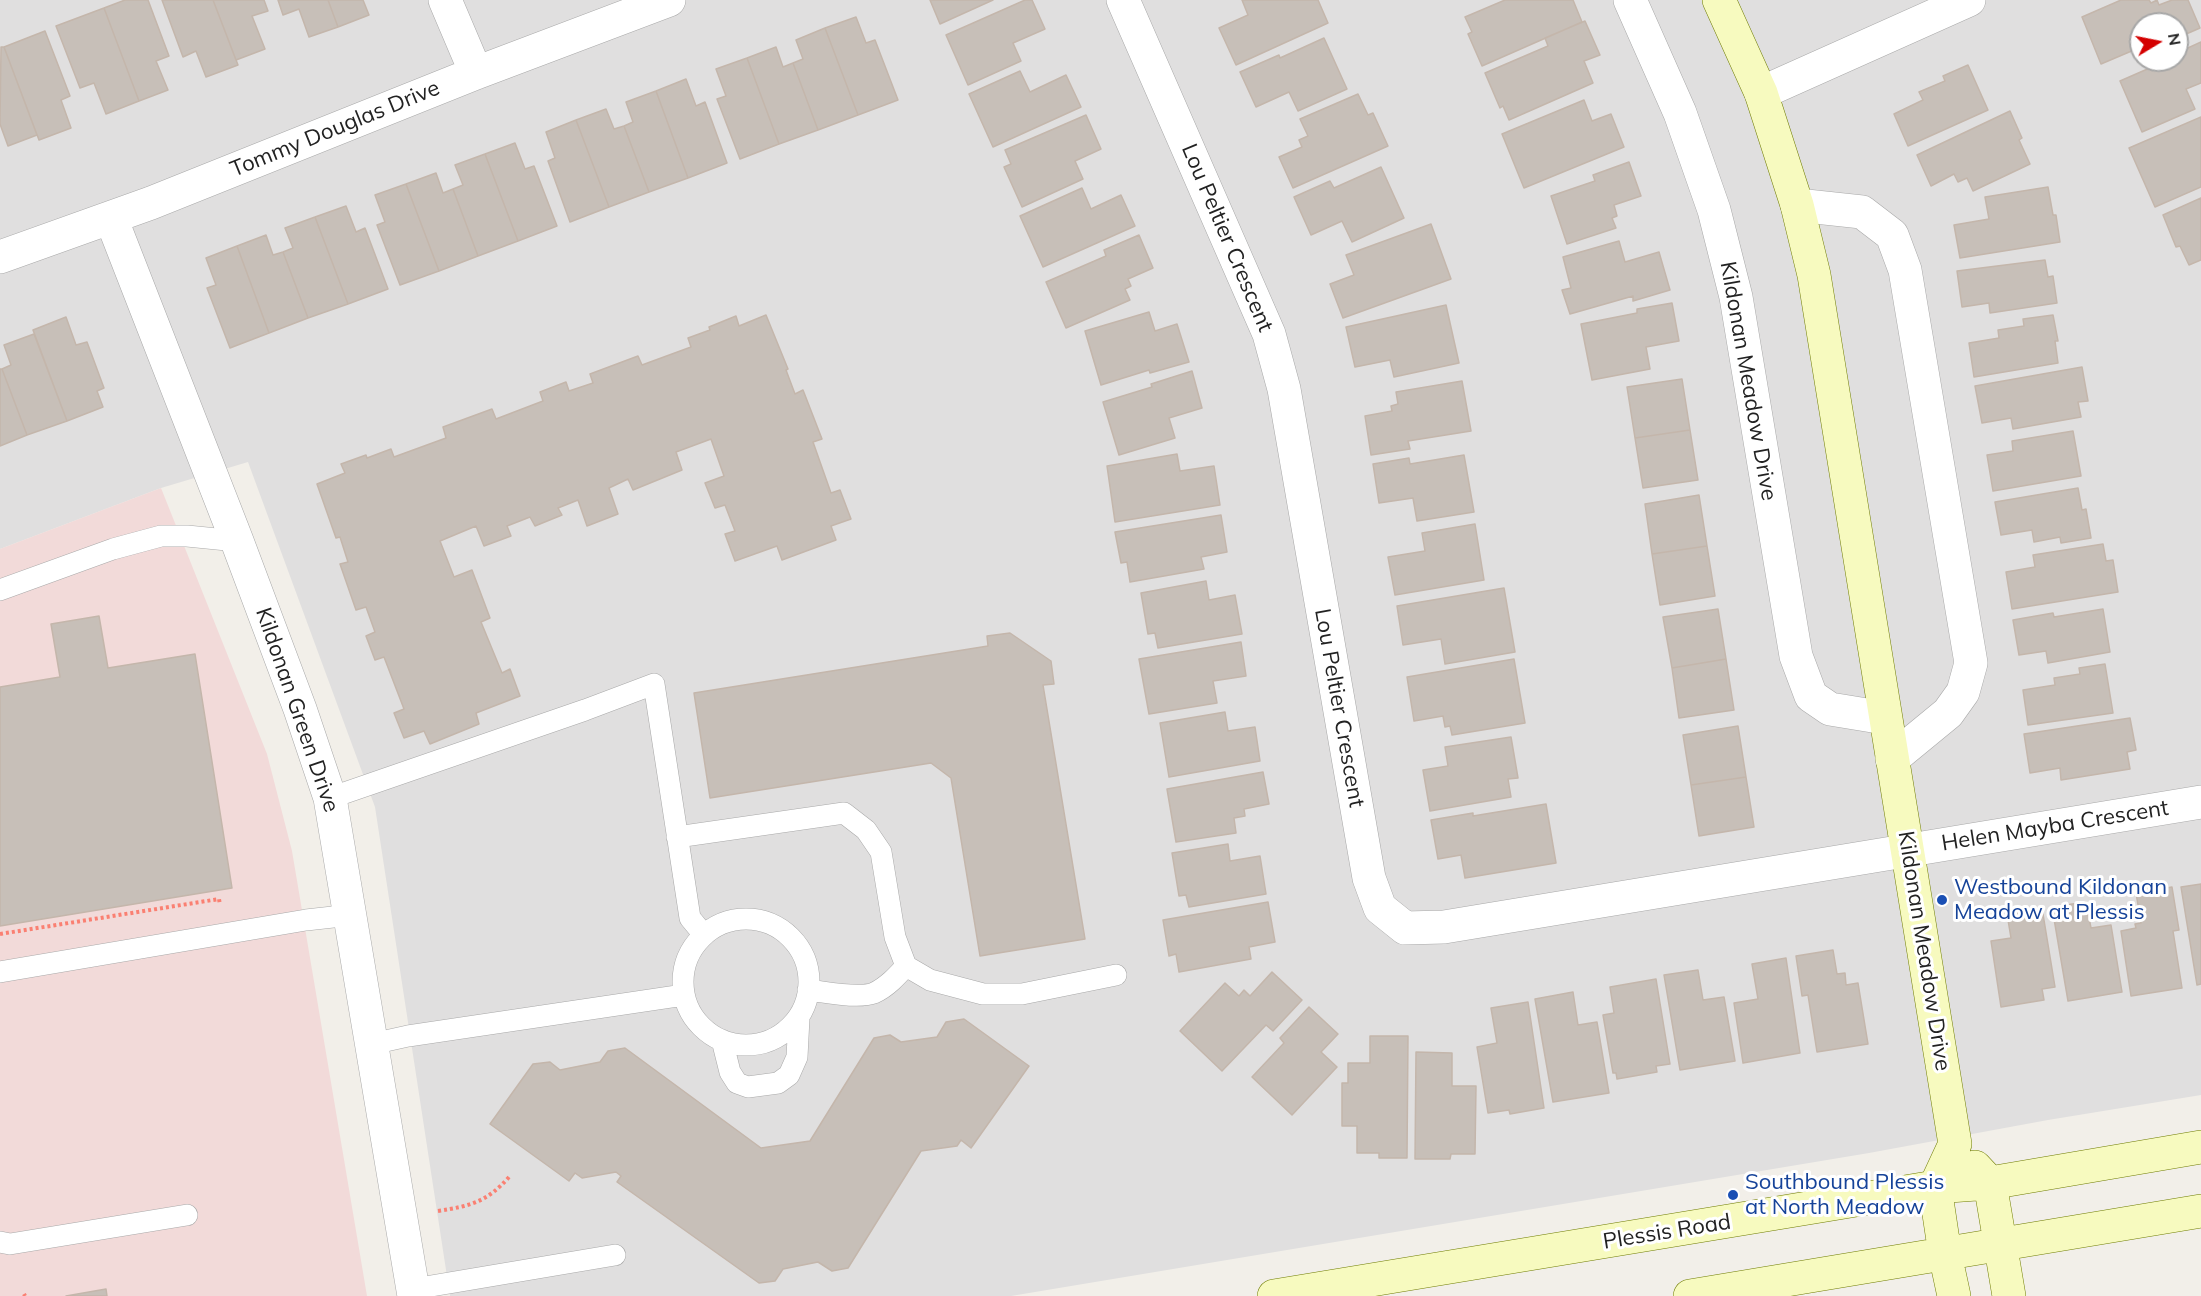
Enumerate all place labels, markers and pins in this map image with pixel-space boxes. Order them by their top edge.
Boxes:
place label: Westbound Kildonan Meadow at Plessis [1954,874,2167,926]
marker: Westbound Kildonan Meadow at Plessis [1935,893,1949,907]
place label: Southbound Plessis at North Meadow [1745,1169,1944,1220]
marker: Southbound Plessis at North Meadow [1726,1188,1740,1202]

